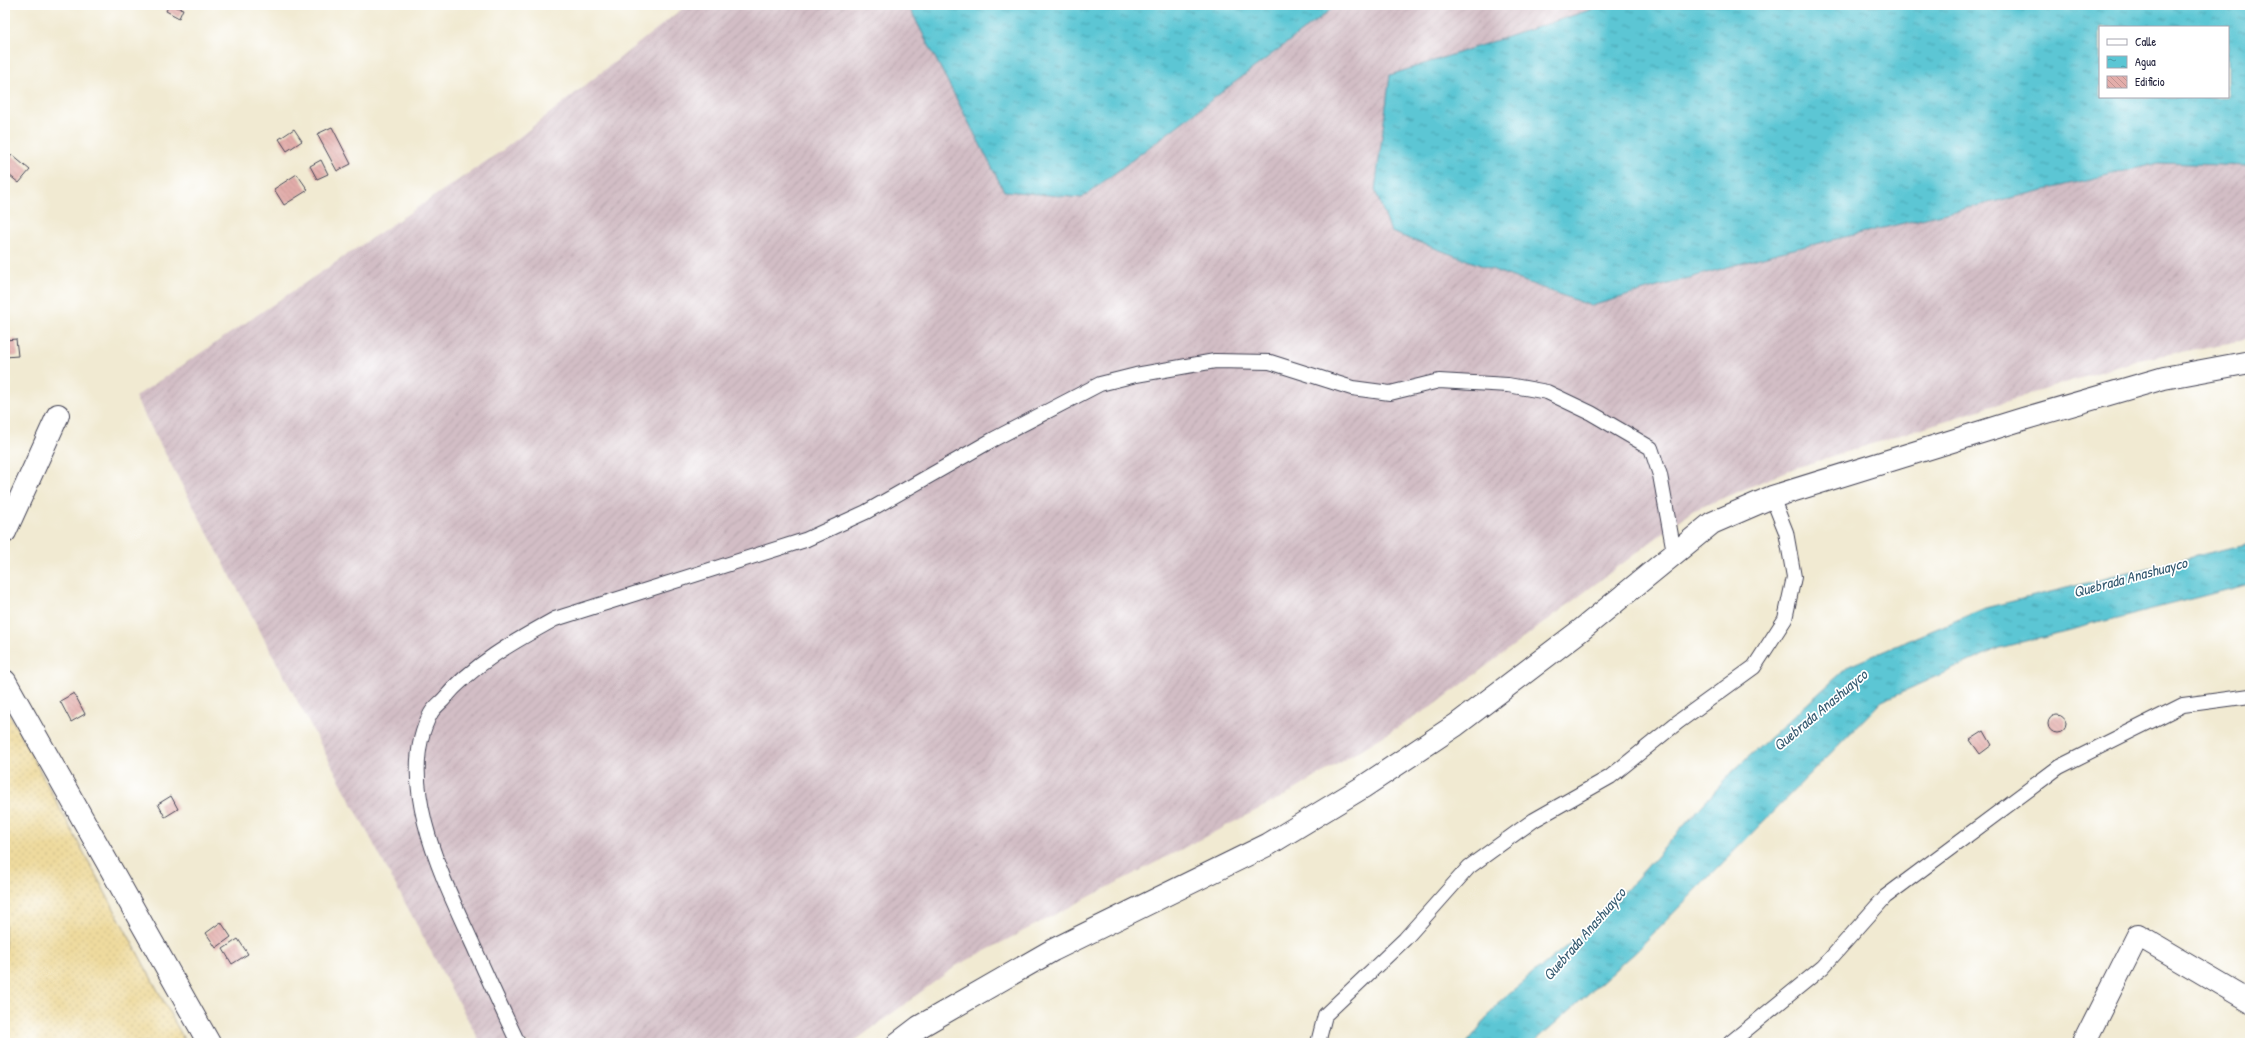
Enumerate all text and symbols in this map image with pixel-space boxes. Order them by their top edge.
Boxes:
legend [2099,26,2229,98]
text: Calle [2135,33,2156,50]
text: Agua [2135,53,2156,70]
text: Edificio [2135,73,2165,90]
water label: Quebrada Anashuayco [2071,551,2190,602]
water label: Quebrada Anashuayco [1768,664,1872,756]
water label: Quebrada Anashuayco [1538,882,1631,985]

